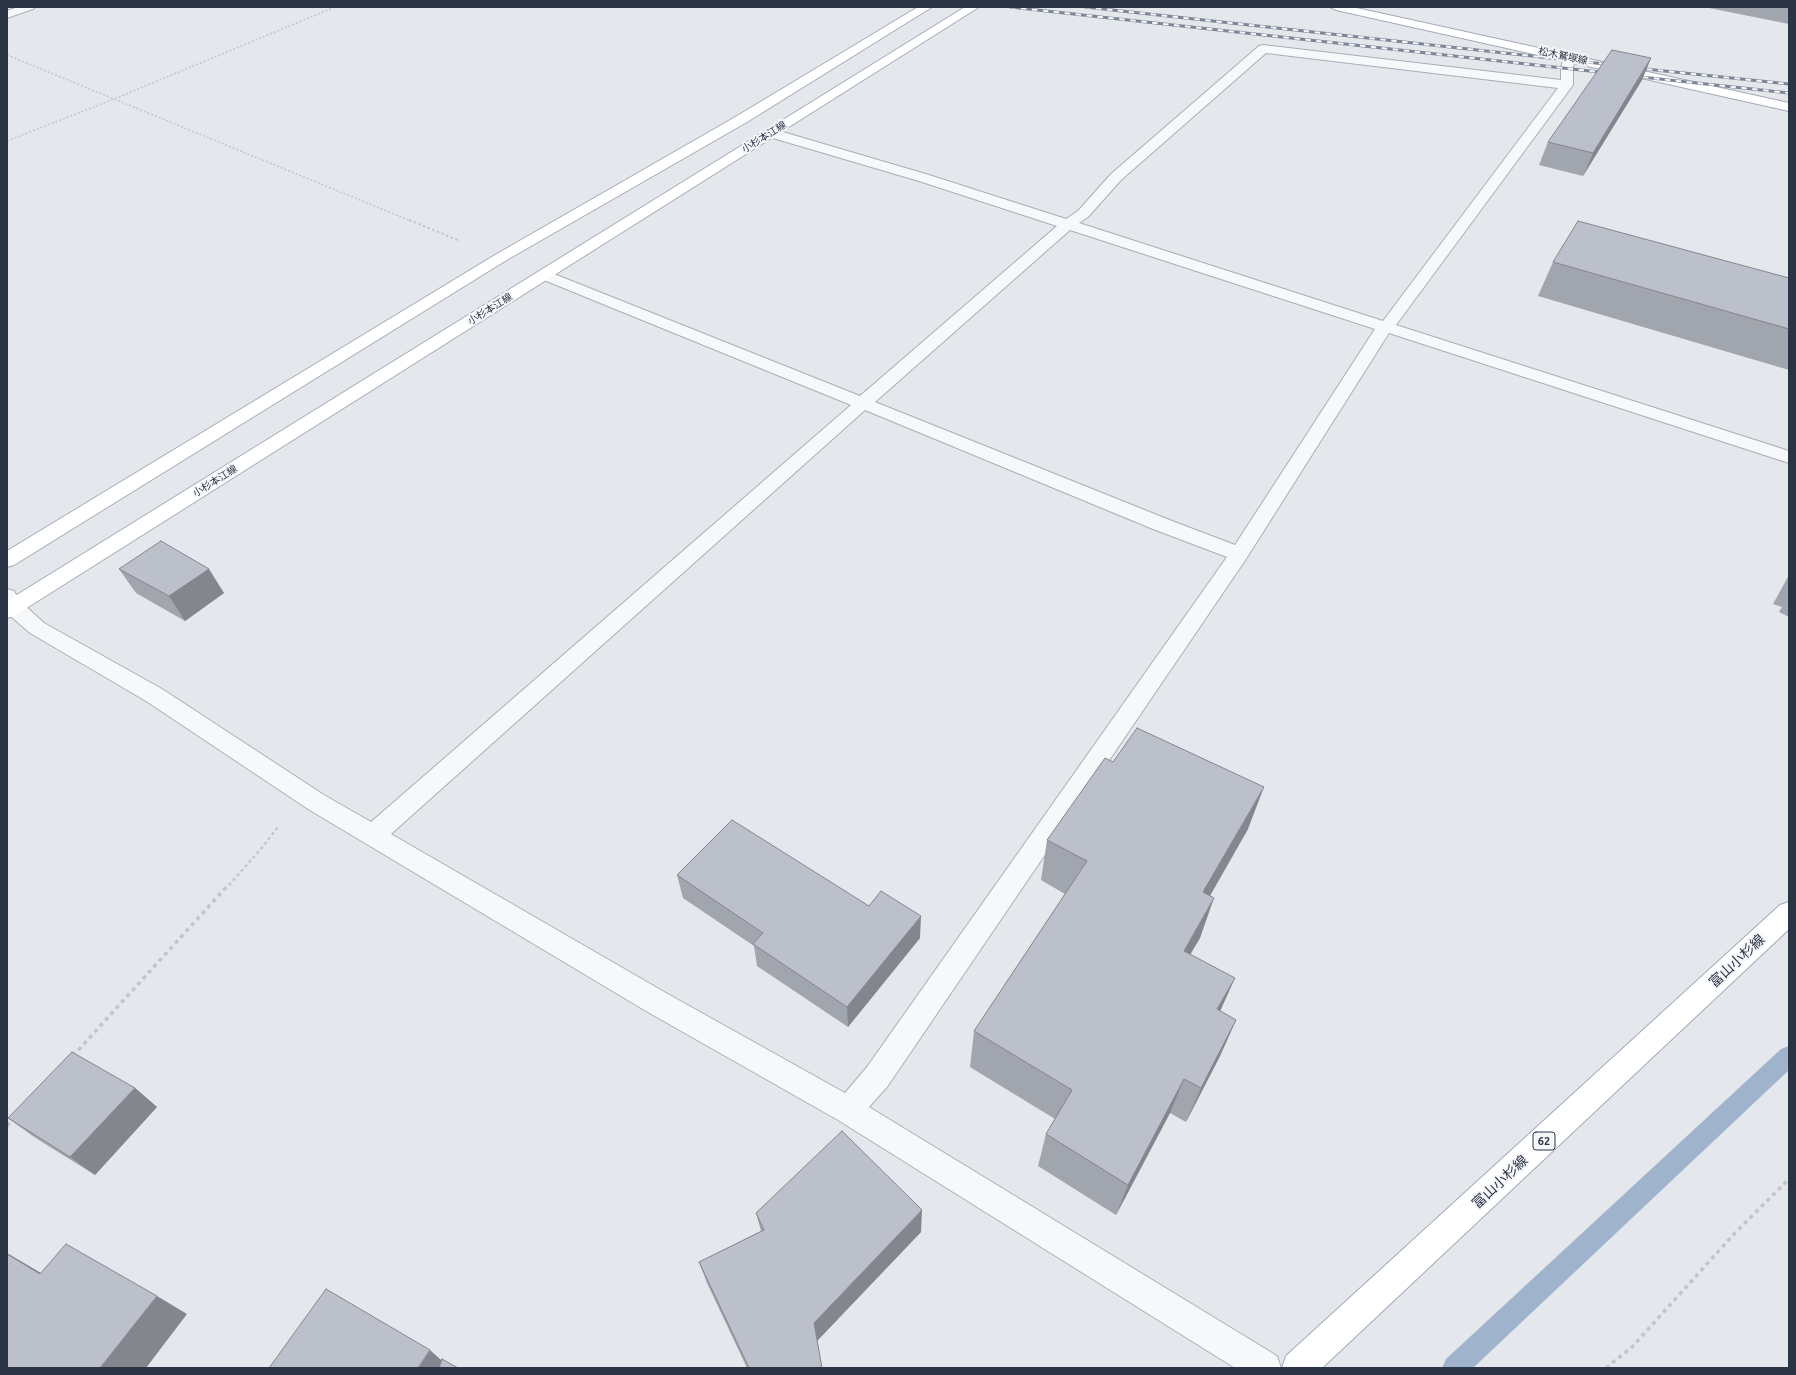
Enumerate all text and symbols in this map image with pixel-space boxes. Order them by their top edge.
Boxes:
street label: 松木鷲塚線 [1537,45,1589,67]
street label: 小杉本江線 [740,119,788,155]
street label: 小杉本江線 [466,291,514,327]
street label: 小杉本江線 [191,463,239,499]
street label: 富山小杉線 [1706,931,1768,991]
road number: 62 [1533,1132,1555,1150]
street label: 富山小杉線 [1469,1152,1531,1212]

